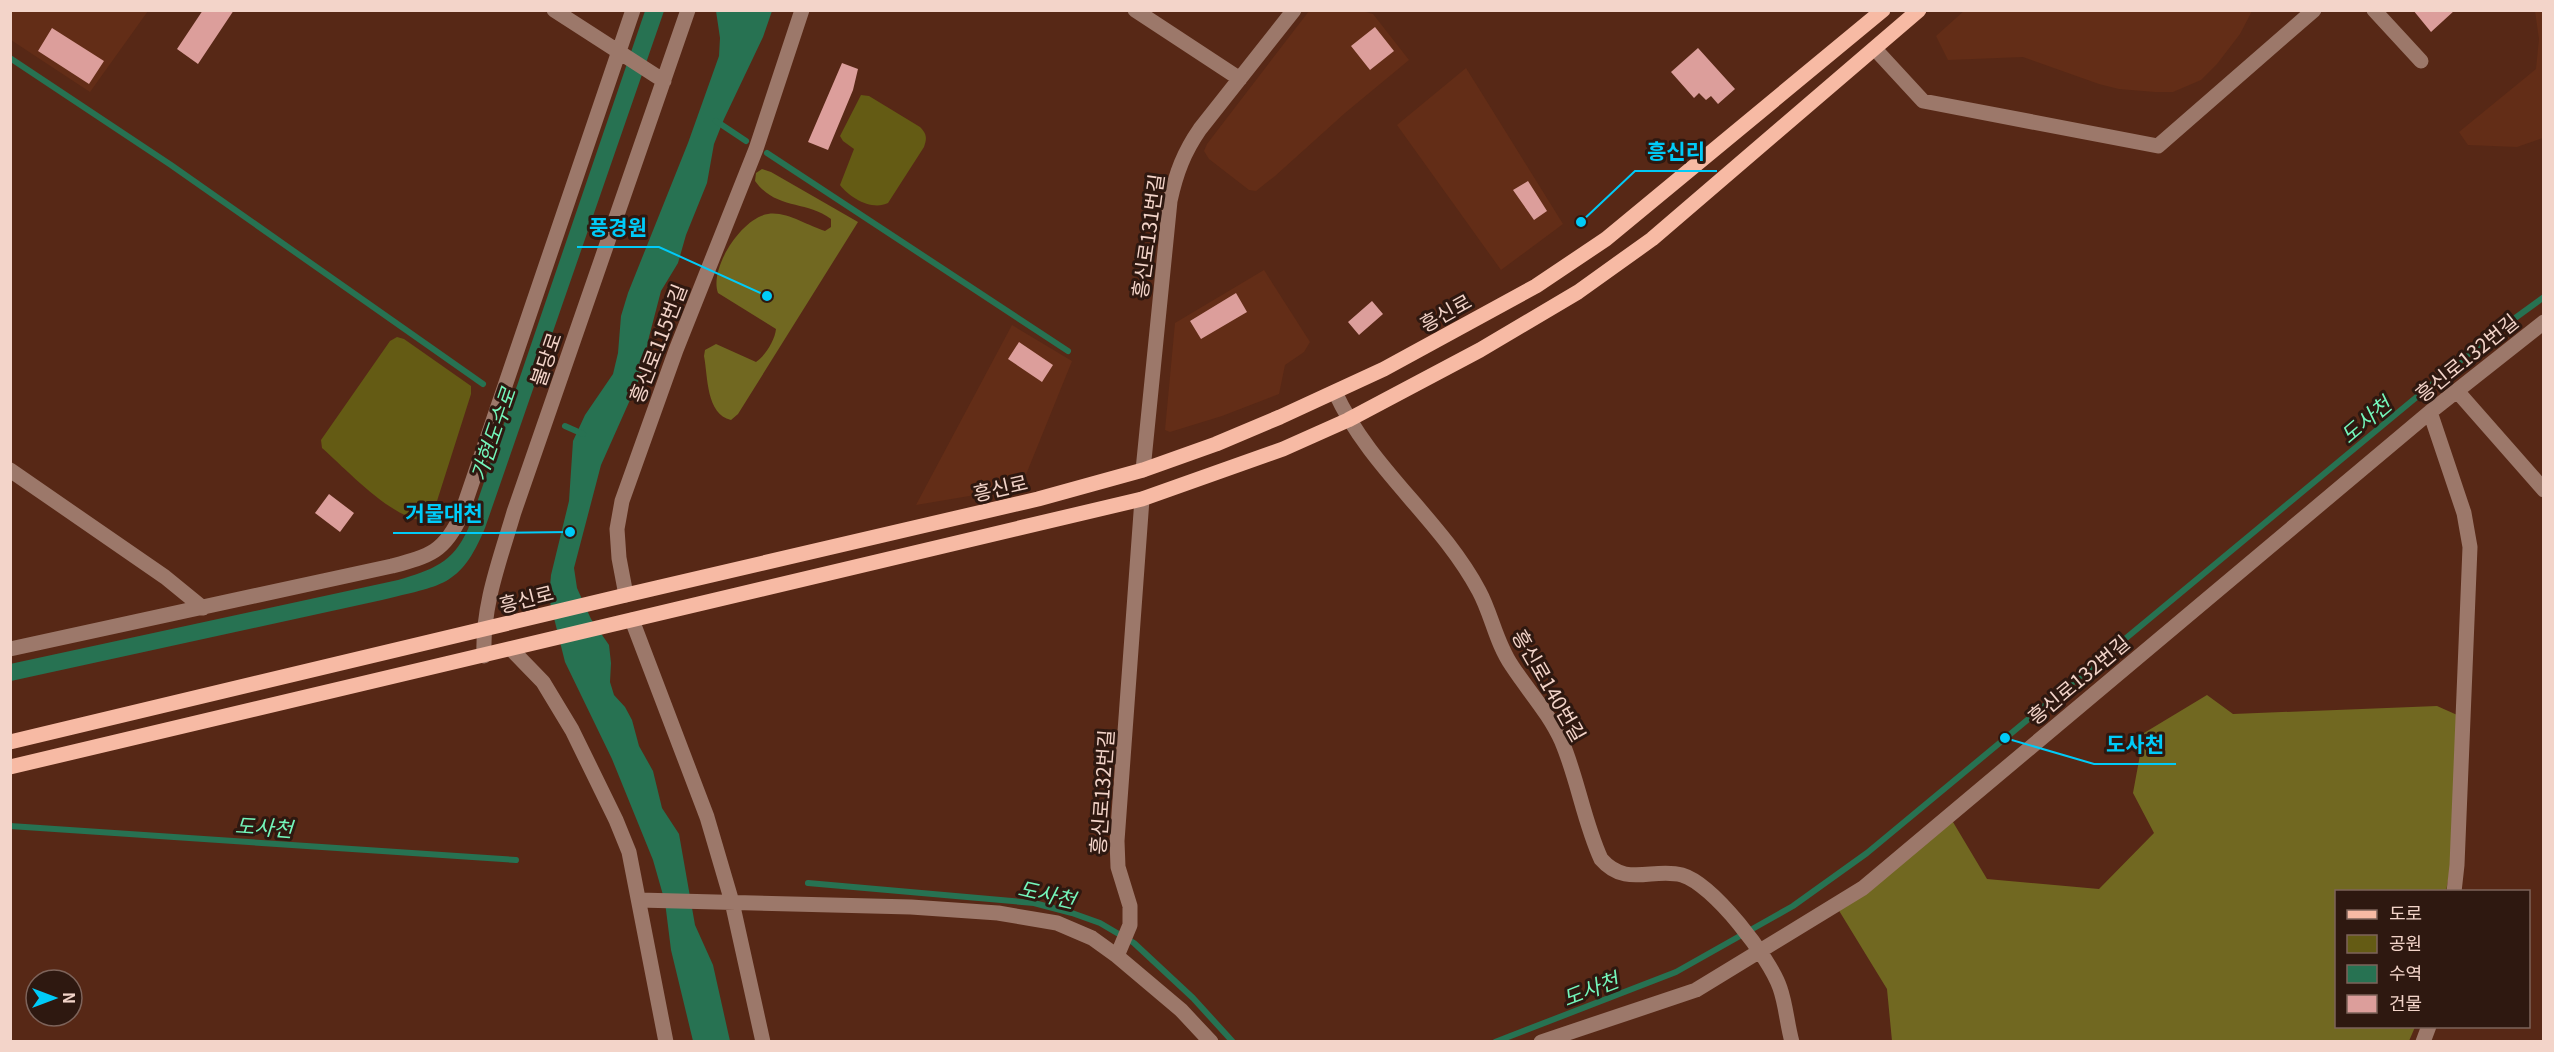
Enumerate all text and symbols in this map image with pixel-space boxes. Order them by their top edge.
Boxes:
callout: 흥신리 [1635,132,1717,171]
text: 흥신리 [1647,135,1705,165]
street label: 흥신로131번길 [1124,172,1170,300]
callout: 풍경원 [577,208,659,247]
text: 풍경원 [589,211,647,241]
street label: 흥신로115번길 [621,279,693,407]
street label: 흥신로 [1414,286,1476,338]
street label: 흥신로132번길 [2408,306,2524,408]
street label: 불당로 [522,328,568,390]
water label: 가현도수로 [462,382,522,485]
water label: 도사천 [2333,387,2399,449]
street label: 흥신로 [970,467,1030,507]
callout: 거물대천 [393,494,495,533]
text: 거물대천 [405,497,483,527]
street label: 흥신로 [496,577,556,619]
street label: 흥신로140번길 [1506,623,1594,747]
street label: 흥신로132번길 [2021,628,2135,730]
callout: 도사천 [2094,725,2176,764]
street label: 흥신로132번길 [1082,728,1120,856]
text: 도사천 [2106,728,2164,758]
water label: 도사천 [234,809,297,843]
water label: 도사천 [1015,872,1081,915]
legend [2335,890,2530,1028]
text: 도로 [2389,899,2422,925]
text: 공원 [2389,929,2422,955]
text: 수역 [2389,959,2422,985]
water label: 도사천 [1558,963,1625,1012]
north arrow [24,968,84,1028]
text: 건물 [2389,989,2422,1015]
text: N [58,992,82,1004]

